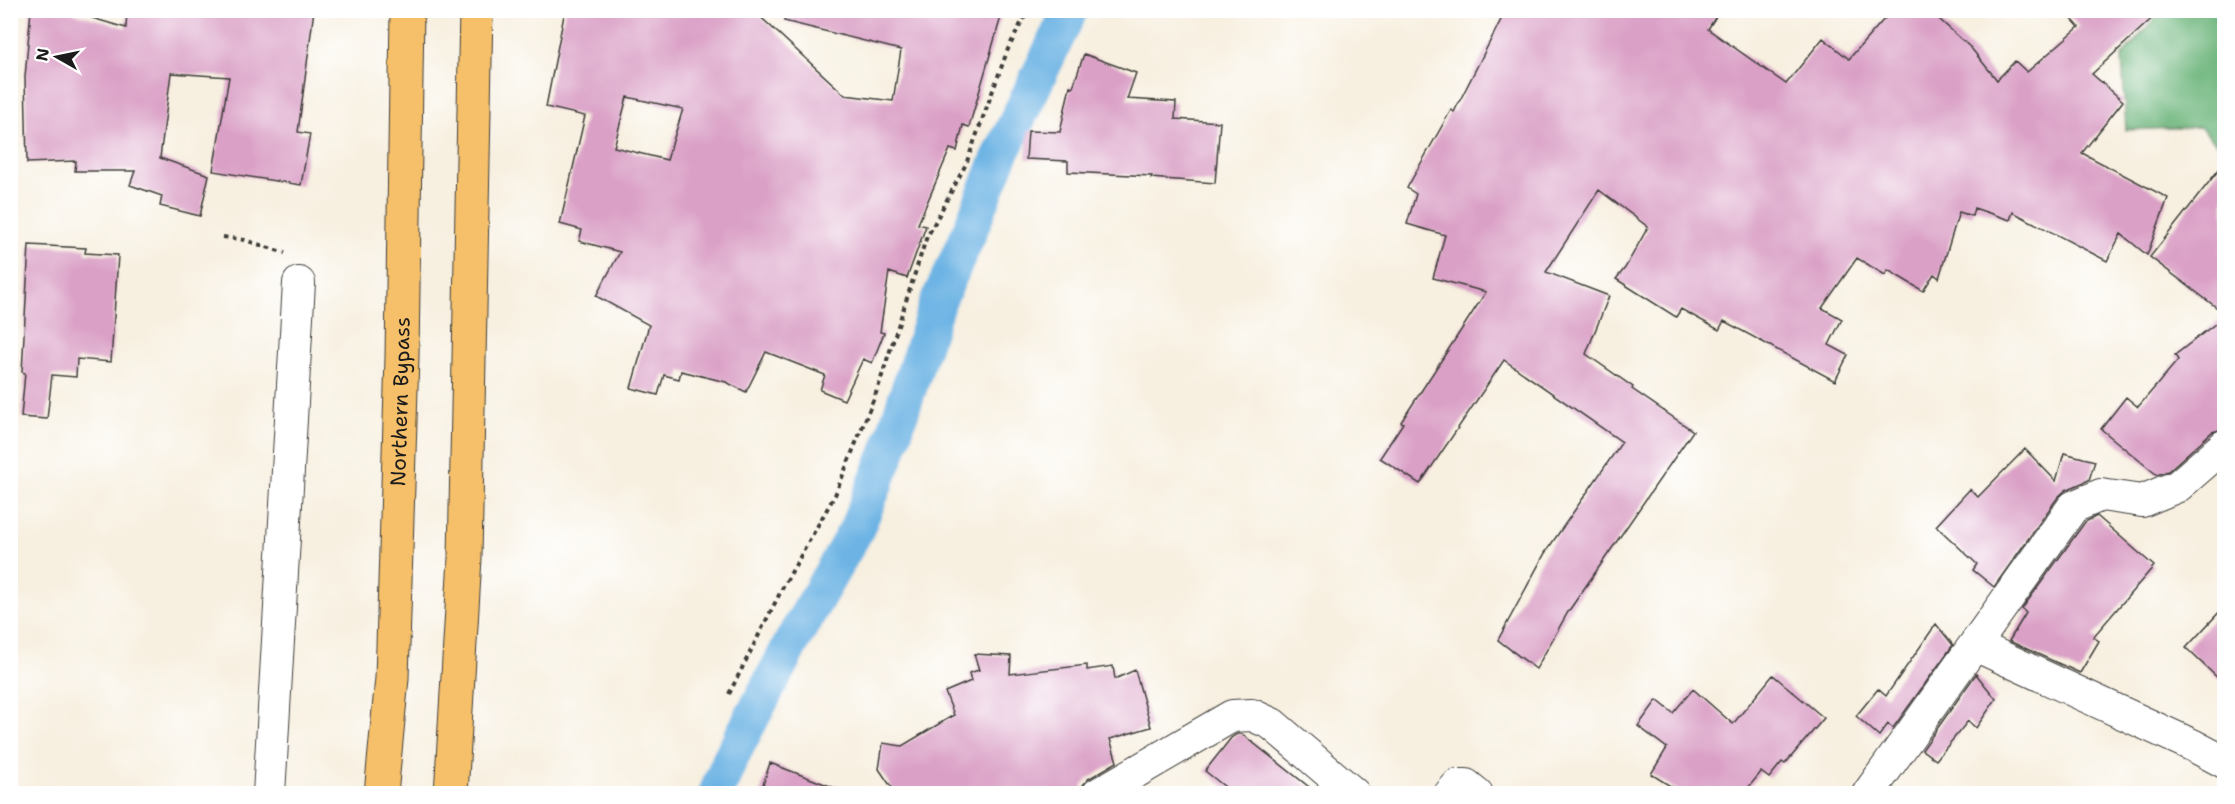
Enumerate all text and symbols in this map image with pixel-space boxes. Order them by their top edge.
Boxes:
north arrow [27,27,87,87]
text: N [31,47,54,63]
street label: Northern Bypass [384,317,417,487]

